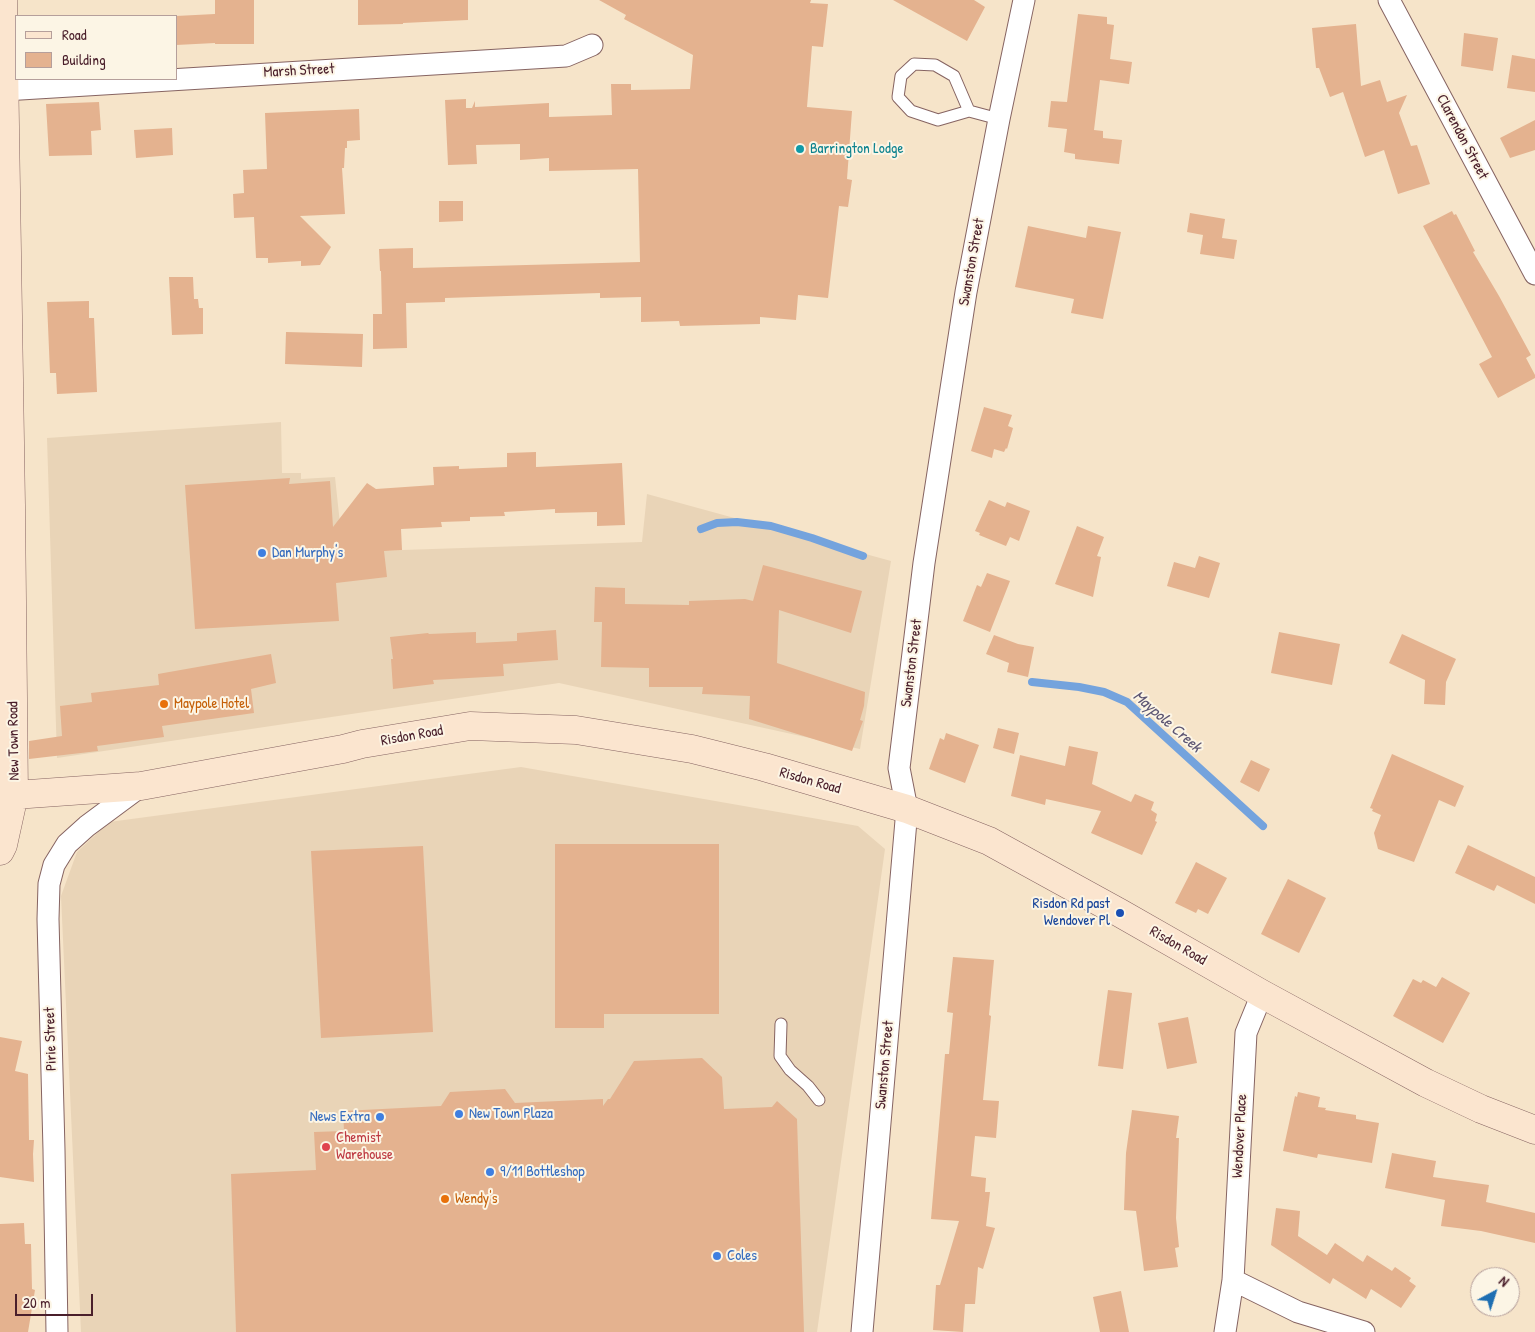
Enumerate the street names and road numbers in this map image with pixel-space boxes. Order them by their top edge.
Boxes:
street label: Marsh Street [263,60,335,82]
street label: Clarendon Street [1432,91,1492,183]
street label: Swanston Street [955,217,989,307]
street label: Swanston Street [898,618,926,708]
street label: New Town Road [4,701,24,781]
street label: Risdon Road [380,722,444,750]
street label: Risdon Road [777,764,843,798]
street label: Risdon Road [1146,923,1210,969]
street label: Pirie Street [41,1007,61,1071]
street label: Swanston Street [872,1020,898,1110]
street label: Wendover Place [1229,1094,1251,1178]

